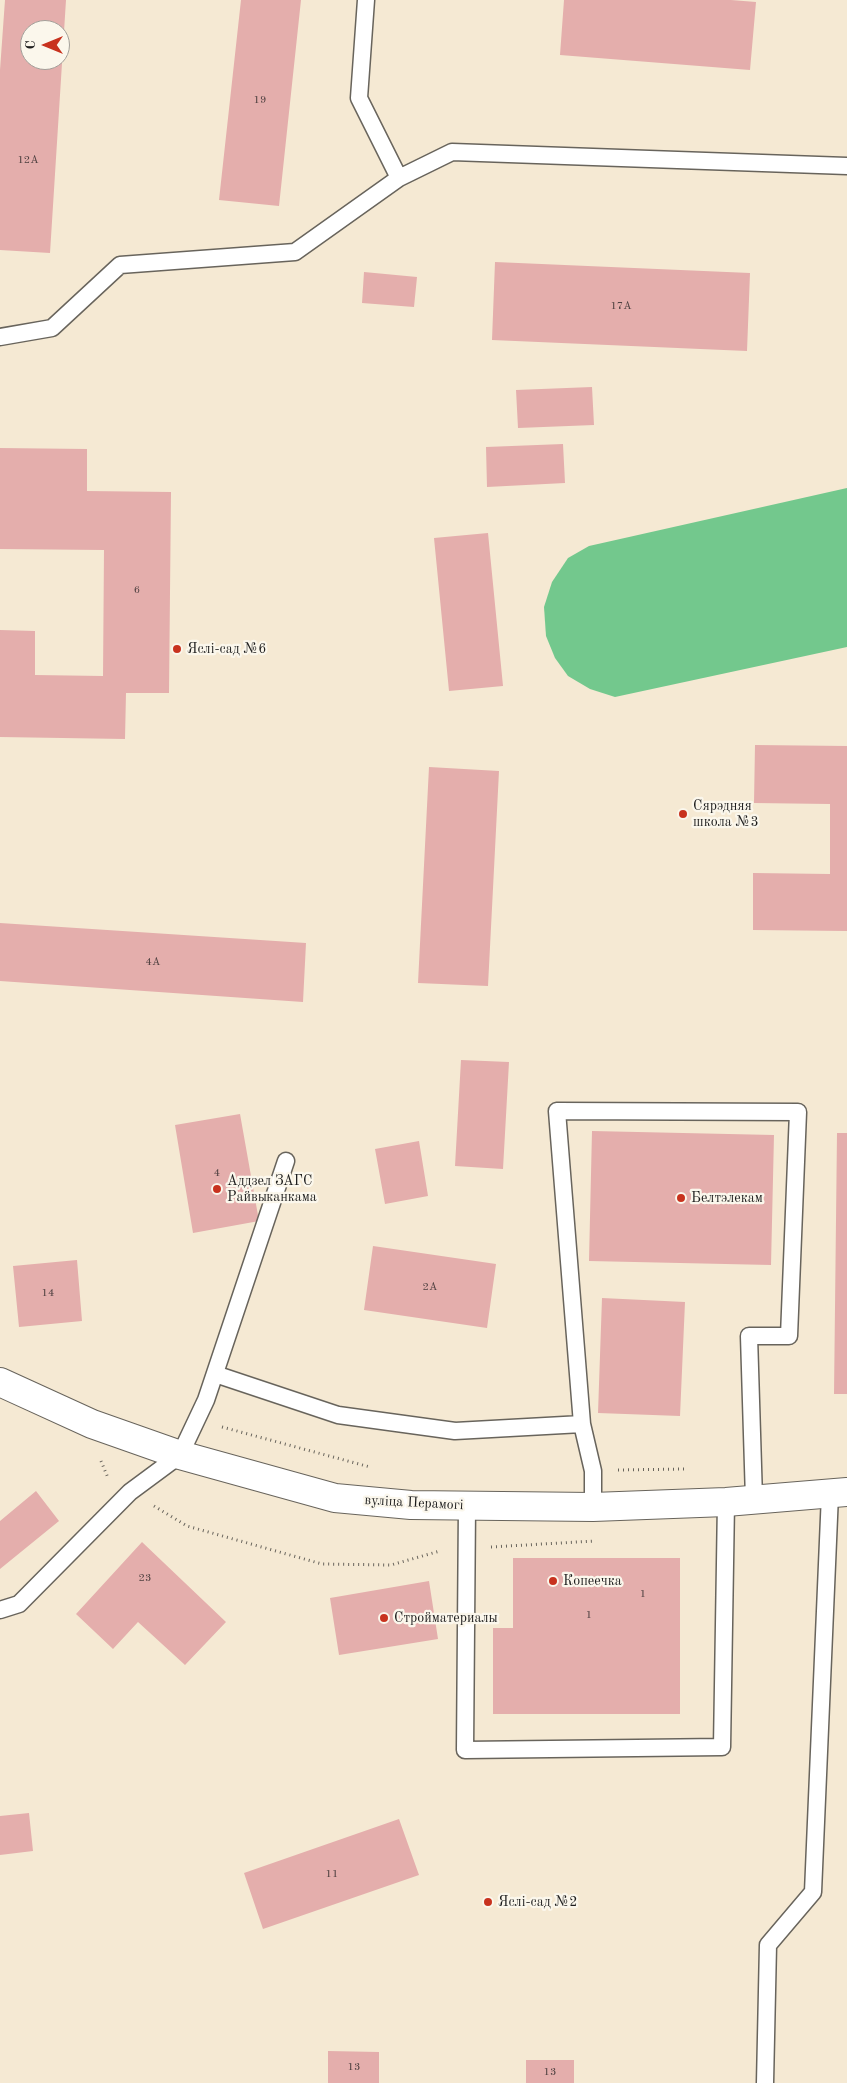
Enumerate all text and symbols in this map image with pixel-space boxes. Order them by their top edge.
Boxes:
north arrow [20,20,70,70]
text: С [24,40,38,50]
house number: 19 [254,93,266,107]
house number: 12А [17,153,39,167]
house number: 17А [610,299,632,313]
house number: 6 [134,583,140,597]
place label: Яслі-сад №6 [187,641,266,657]
marker: Яслі-сад №6 [171,643,183,655]
place label: Сярэдняя школа №3 [693,798,759,830]
marker: Сярэдняя школа №3 [677,808,689,820]
house number: 4А [146,955,160,969]
house number: 4 [214,1166,220,1180]
place label: Аддзел ЗАГС Райвыканкама [227,1173,317,1206]
marker: Аддзел ЗАГС Райвыканкама [211,1183,223,1195]
place label: Белтэлекам [691,1190,763,1206]
marker: Белтэлекам [675,1192,687,1204]
house number: 2А [423,1280,437,1294]
house number: 14 [42,1286,54,1300]
street label: вуліца Перамогі [364,1492,464,1514]
house number: 23 [139,1571,151,1585]
place label: Копеечка [563,1573,622,1589]
marker: Копеечка [547,1575,559,1587]
house number: 1 [640,1587,646,1601]
house number: 1 [586,1608,592,1622]
place label: Стройматериалы [394,1610,498,1626]
marker: Стройматериалы [378,1612,390,1624]
house number: 11 [326,1867,338,1881]
place label: Яслі-сад №2 [498,1894,577,1910]
marker: Яслі-сад №2 [482,1896,494,1908]
house number: 13 [348,2060,360,2074]
house number: 13 [544,2065,556,2079]

